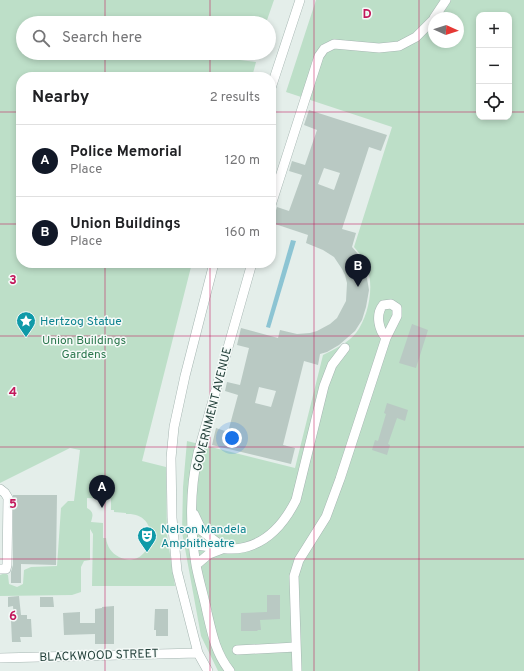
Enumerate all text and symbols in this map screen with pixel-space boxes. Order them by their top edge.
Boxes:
text: D [362,7,372,23]
north arrow [428,12,464,48]
map controls [476,12,512,120]
button: + [476,12,512,48]
search box [16,16,276,60]
icon: search [30,27,52,49]
text: Search here [62,29,142,48]
button: − [476,48,512,84]
button: locate [476,84,512,120]
text: Nearby [32,87,89,109]
text: 2 results [210,90,260,106]
text: Police Memorial [70,143,182,162]
text: A [40,153,50,169]
text: 120 m [225,153,260,169]
text: Place [70,162,102,178]
text: Union Buildings [70,215,181,234]
text: B [41,225,49,241]
text: 160 m [225,225,260,241]
text: Place [70,234,102,250]
pin: B [345,254,371,287]
text: 3 [9,273,17,289]
place icon: Hertzog Statue [15,310,37,338]
place label: Hertzog Statue [40,314,122,330]
park label: Union Buildings Gardens [42,333,126,363]
street label: GOVERNMENT AVENUE [190,346,236,473]
text: 4 [9,385,17,401]
your location [222,428,242,448]
pin: A [89,475,115,508]
text: 5 [9,497,17,513]
place label: Nelson Mandela Amphitheatre [161,522,246,552]
theatre icon: Nelson Mandela Amphitheatre [136,525,158,553]
text: 6 [9,609,17,625]
street label: BLACKWOOD STREET [39,646,159,666]

